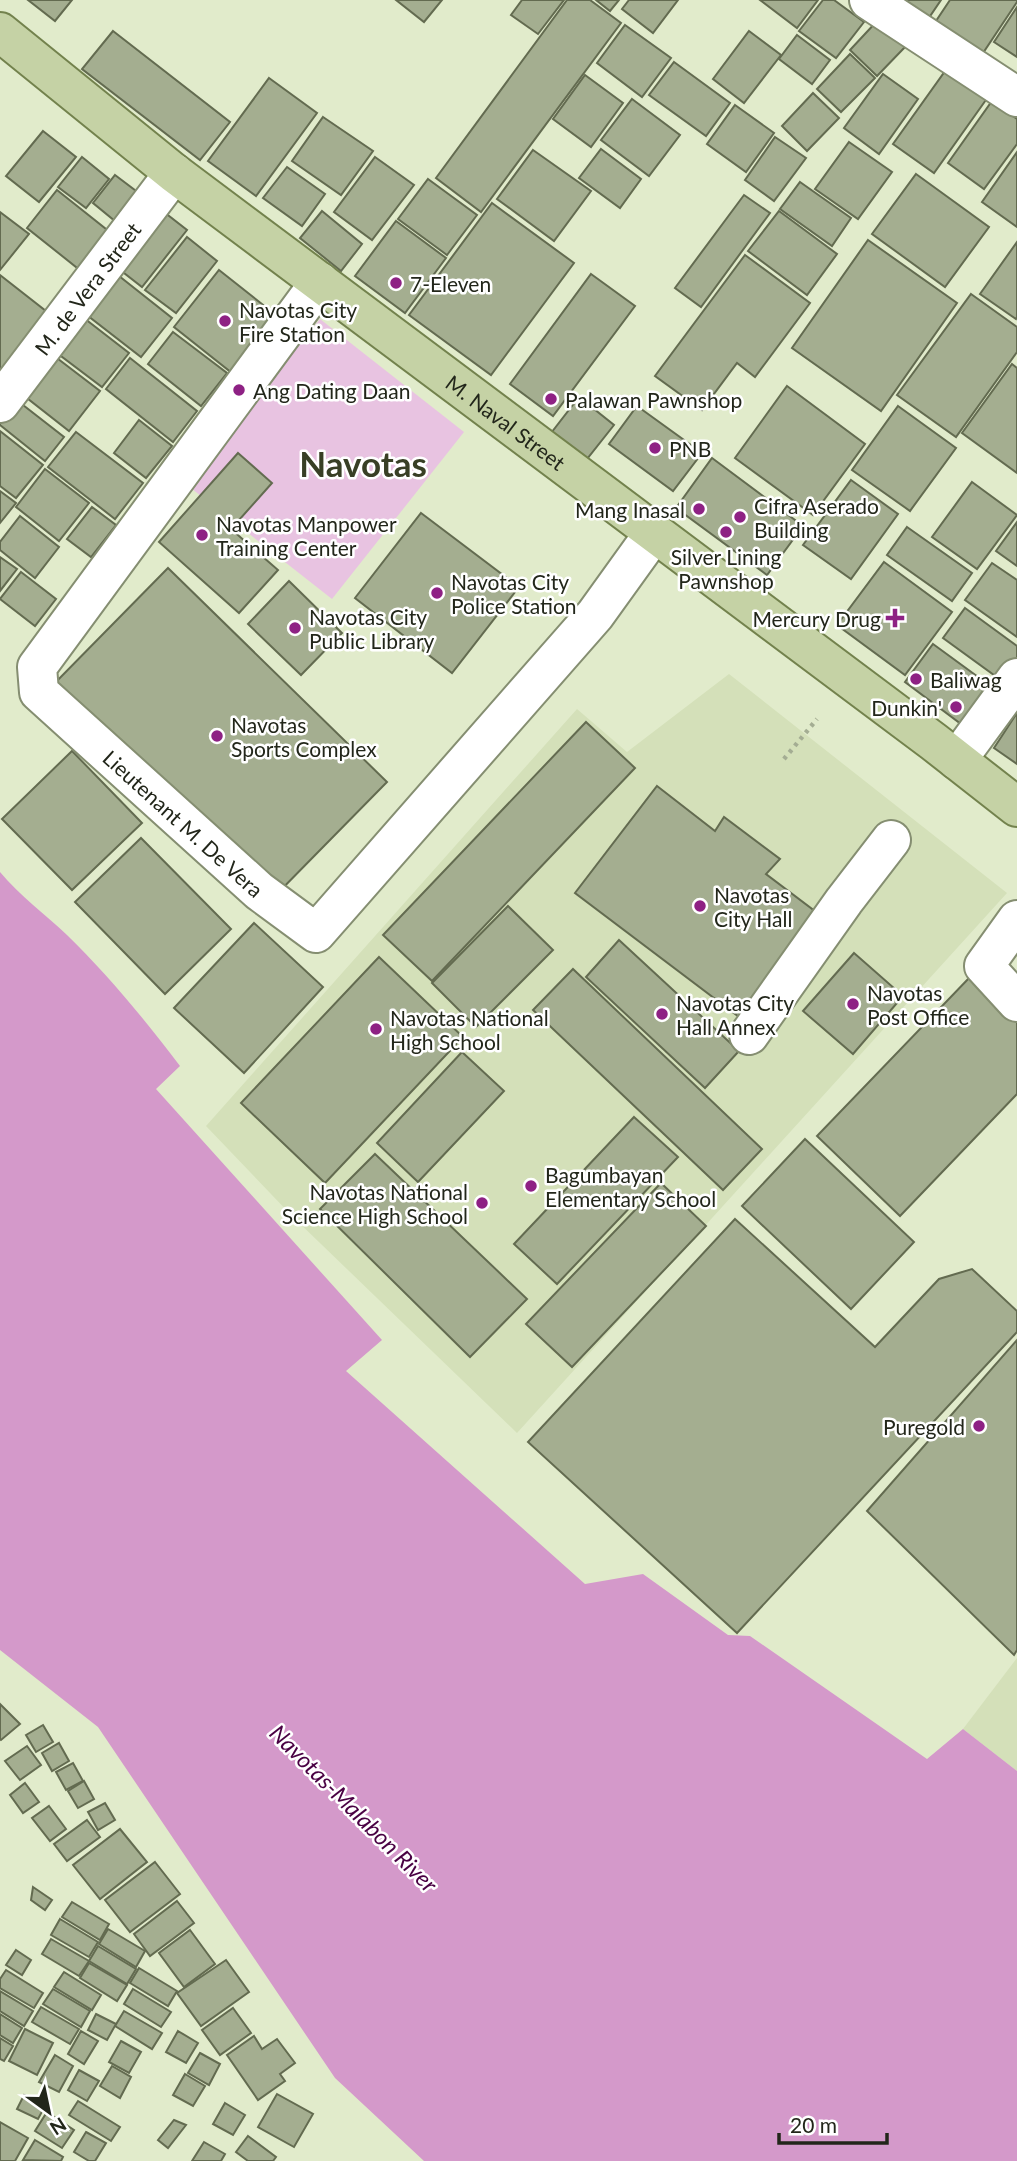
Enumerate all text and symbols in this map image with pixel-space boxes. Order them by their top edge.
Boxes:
street label: M. de Vera Street [29,217,145,359]
place label: 7-Eleven [410,271,491,296]
marker: 7-Eleven [388,275,404,291]
place label: Navotas City Fire Station [239,297,357,346]
marker: Navotas City Fire Station [217,313,233,329]
street label: M. Naval Street [442,369,571,475]
place label: Ang Dating Daan [253,378,410,403]
marker: Ang Dating Daan [231,382,247,398]
place label: Palawan Pawnshop [565,387,742,412]
marker: Palawan Pawnshop [543,391,559,407]
place label: PNB [669,436,711,461]
marker: PNB [647,440,663,456]
district label: Navotas [299,442,427,484]
place label: Cifra Aserado Building [754,493,879,542]
place label: Mang Inasal [575,497,685,522]
marker: Mang Inasal [691,501,707,517]
marker: Cifra Aserado Building [732,509,748,525]
place label: Navotas Manpower Training Center [216,511,397,560]
marker: Silver Lining Pawnshop [718,524,734,540]
marker: Navotas Manpower Training Center [194,527,210,543]
place label: Silver Lining Pawnshop [671,544,781,593]
place label: Navotas City Police Station [451,569,577,618]
marker: Navotas City Police Station [429,585,445,601]
place label: Navotas City Public Library [309,604,435,653]
place label: Mercury Drug [752,606,881,631]
marker: Mercury Drug [887,610,903,626]
marker: Navotas City Public Library [287,620,303,636]
place label: Baliwag [930,667,1002,692]
marker: Baliwag [908,671,924,687]
place label: Dunkin' [871,695,942,720]
marker: Dunkin' [948,699,964,715]
place label: Navotas Sports Complex [231,712,377,761]
marker: Navotas Sports Complex [209,728,225,744]
street label: Lieutenant M. De Vera [99,744,269,902]
place label: Navotas City Hall [714,882,792,931]
marker: Navotas City Hall [692,898,708,914]
place label: Navotas Post Office [867,980,969,1029]
place label: Navotas City Hall Annex [676,990,794,1039]
marker: Navotas Post Office [845,996,861,1012]
place label: Navotas National High School [390,1005,549,1054]
marker: Navotas City Hall Annex [654,1006,670,1022]
marker: Navotas National High School [368,1021,384,1037]
place label: Bagumbayan Elementary School [545,1162,716,1211]
marker: Bagumbayan Elementary School [523,1178,539,1194]
place label: Navotas National Science High School [282,1179,468,1228]
marker: Navotas National Science High School [474,1195,490,1211]
place label: Puregold [883,1414,965,1439]
marker: Puregold [971,1418,987,1434]
water label: Navotas-Malabon River [265,1719,444,1898]
north arrow [14,2077,84,2147]
scale bar [779,2102,888,2146]
text: 20 m [790,2112,837,2137]
text: N [46,2113,71,2140]

